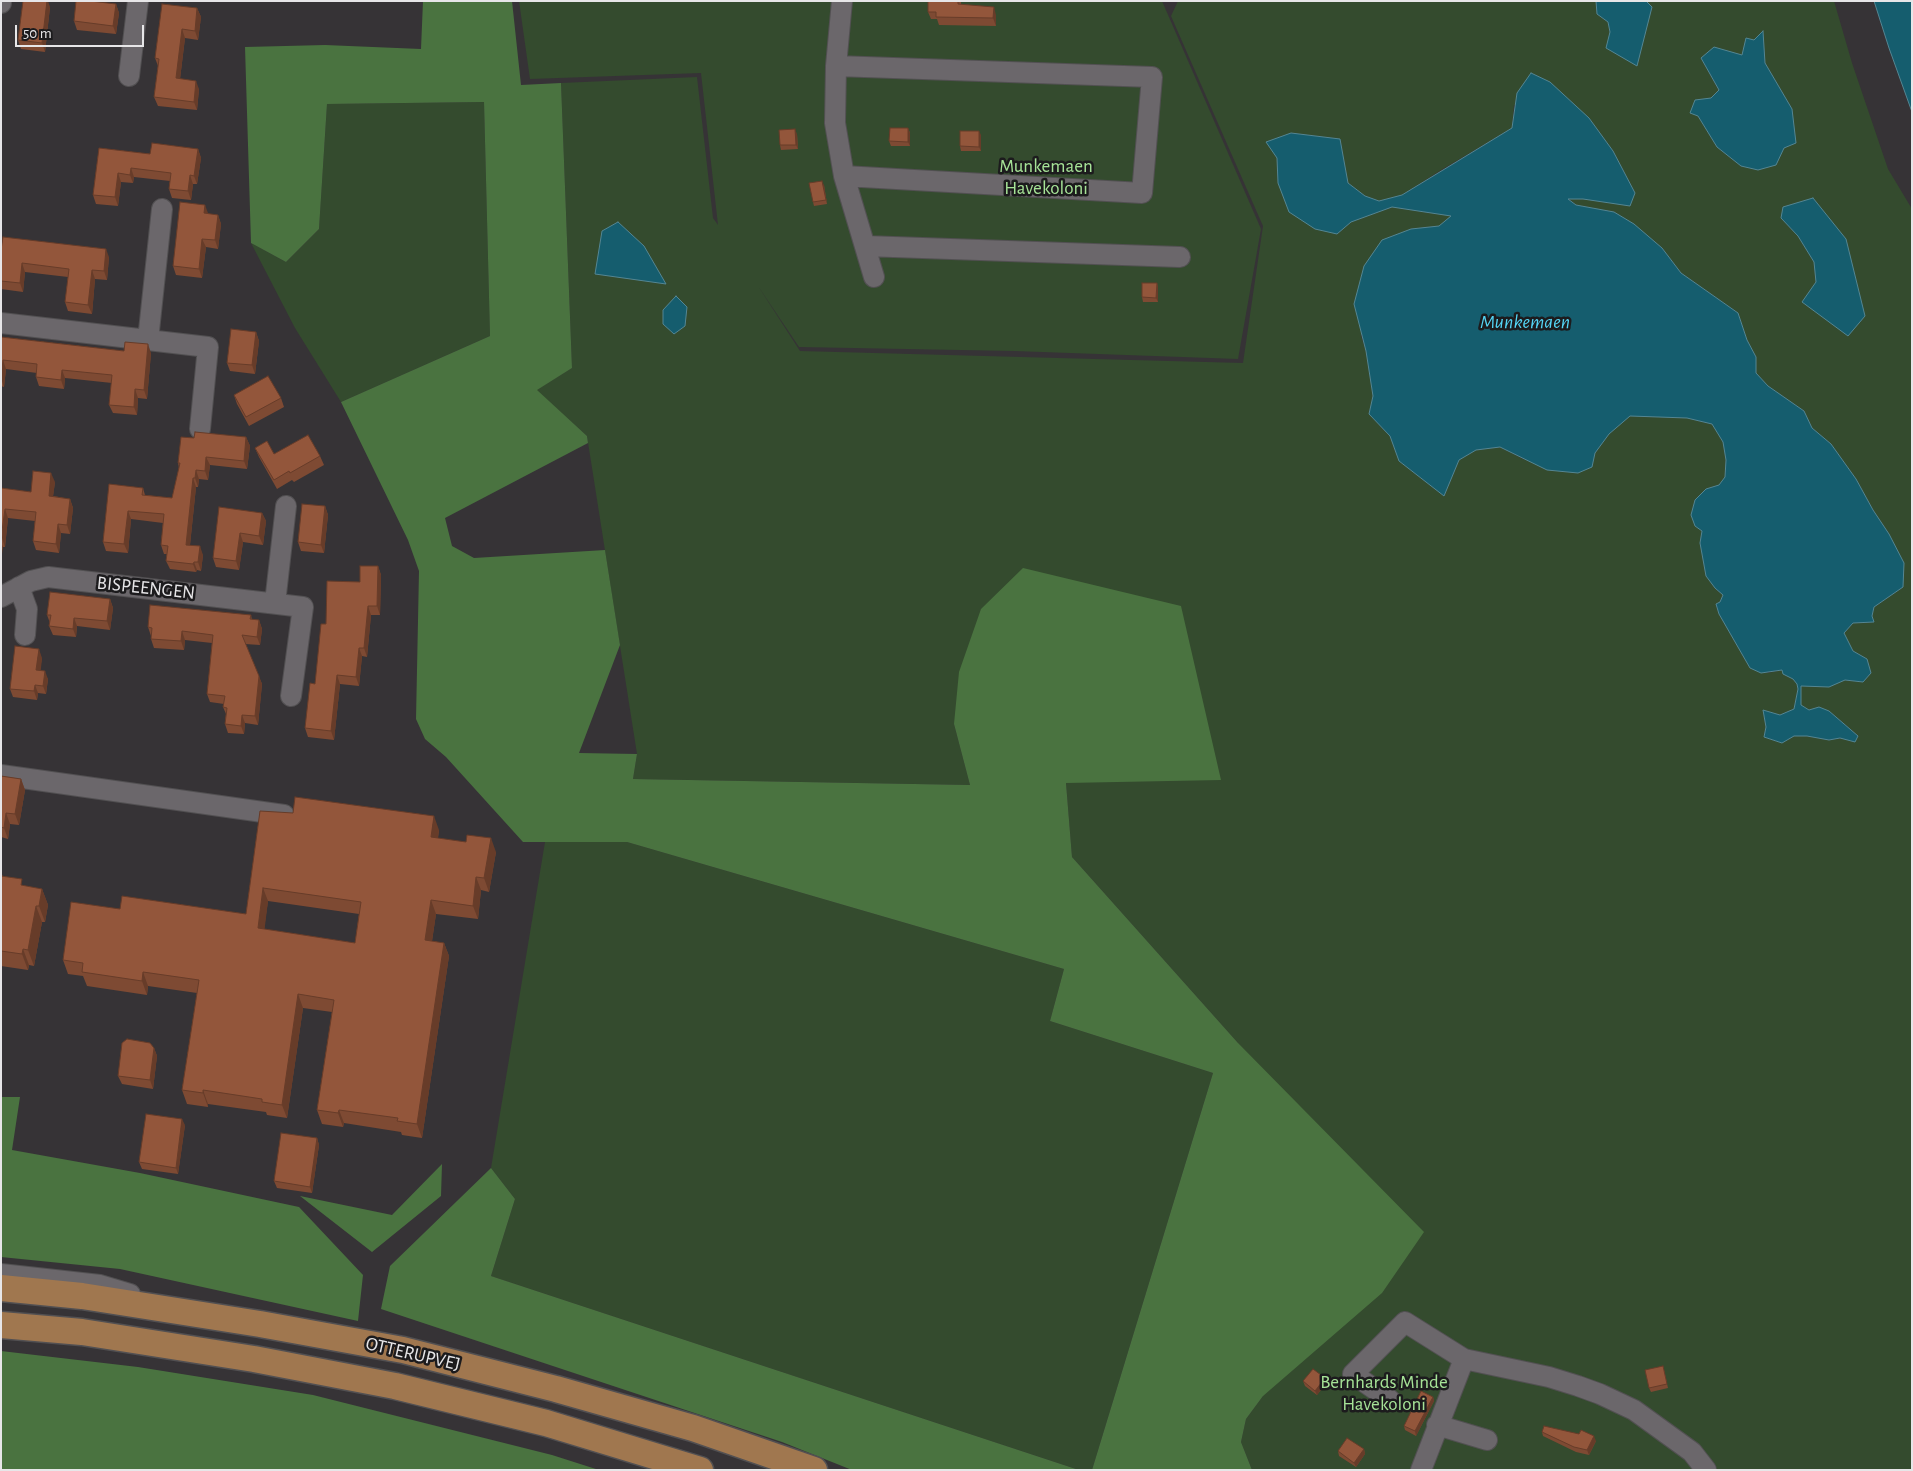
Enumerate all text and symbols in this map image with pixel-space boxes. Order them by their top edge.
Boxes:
scale bar [18,15,146,47]
text: 50 m [23,26,52,41]
park label: Munkemaen Havekoloni [999,155,1093,199]
water label: Munkemaen [1480,310,1570,334]
street label: BISPEENGEN [96,572,196,604]
street label: OTTERUPVEJ [363,1332,463,1376]
park label: Bernhards Minde Havekoloni [1320,1371,1448,1415]

